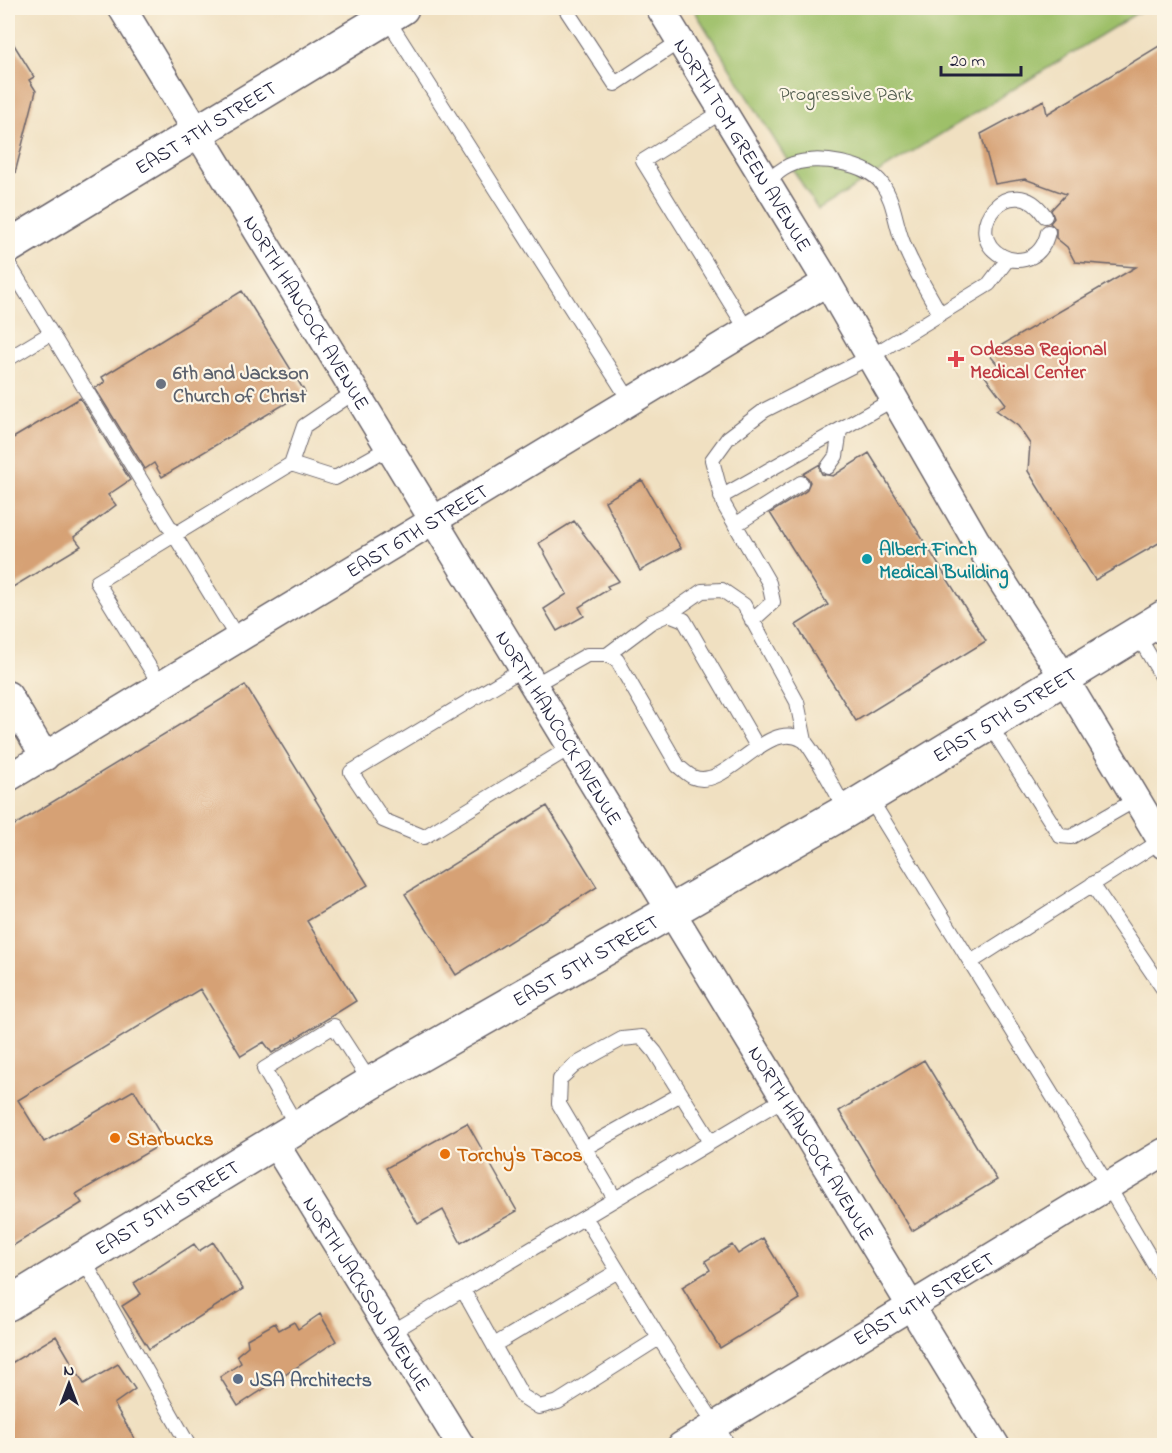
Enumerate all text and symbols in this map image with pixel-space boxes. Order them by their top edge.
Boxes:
street label: NORTH TOM GREEN AVENUE [665,34,817,258]
scale bar [941,39,1020,77]
text: 20 m [950,49,985,75]
street label: EAST 7TH STREET [130,75,283,184]
park label: Progressive Park [779,81,913,111]
street label: NORTH HANCOCK AVENUE [234,211,375,417]
place label: Odessa Regional Medical Center [970,336,1107,388]
marker: Odessa Regional Medical Center [947,350,965,368]
place label: 6th and Jackson Church of Christ [173,360,309,412]
marker: 6th and Jackson Church of Christ [154,377,168,391]
street label: EAST 6TH STREET [341,478,495,587]
place label: Albert Finch Medical Building [879,536,1008,589]
marker: Albert Finch Medical Building [860,552,874,566]
street label: NORTH HANCOCK AVENUE [487,626,628,832]
street label: EAST 5TH STREET [928,661,1084,772]
street label: EAST 5TH STREET [508,909,665,1016]
street label: NORTH HANCOCK AVENUE [739,1041,880,1247]
place label: Starbucks [127,1126,213,1155]
marker: Starbucks [108,1131,122,1145]
place label: Torchy's Tacos [457,1142,583,1172]
marker: Torchy's Tacos [438,1147,452,1161]
street label: EAST 5TH STREET [90,1154,246,1265]
street label: NORTH JACKSON AVENUE [294,1192,436,1398]
street label: EAST 4TH STREET [849,1246,1001,1355]
north arrow [39,1354,99,1414]
text: N [64,1359,75,1383]
place label: JSA Architects [250,1367,372,1396]
marker: JSA Architects [231,1372,245,1386]

